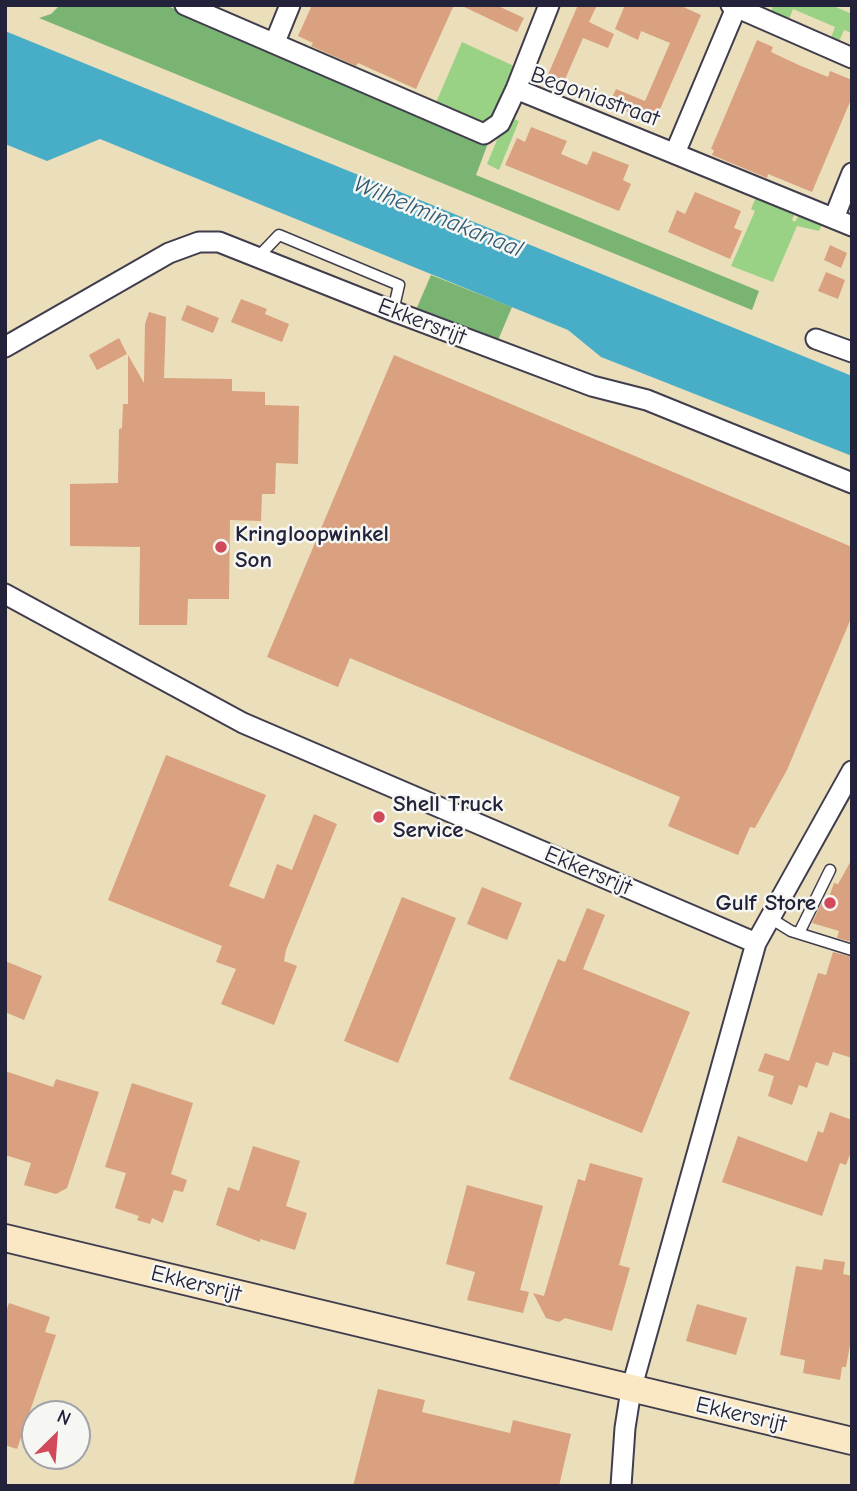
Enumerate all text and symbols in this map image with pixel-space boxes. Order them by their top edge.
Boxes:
street label: Begoniastraat [527,61,663,133]
water label: Wilhelminakanaal [349,170,527,264]
street label: Ekkersrijt [374,293,470,351]
place label: Kringloopwinkel Son [235,520,389,574]
marker: Kringloopwinkel Son [213,539,229,555]
place label: Shell Truck Service [393,790,503,844]
marker: Shell Truck Service [371,809,387,825]
street label: Ekkersrijt [540,840,636,902]
place label: Gulf Store [716,889,816,917]
marker: Gulf Store [822,895,838,911]
street label: Ekkersrijt [148,1259,244,1309]
street label: Ekkersrijt [693,1391,789,1439]
north arrow [21,1400,91,1470]
text: N [54,1405,74,1430]

